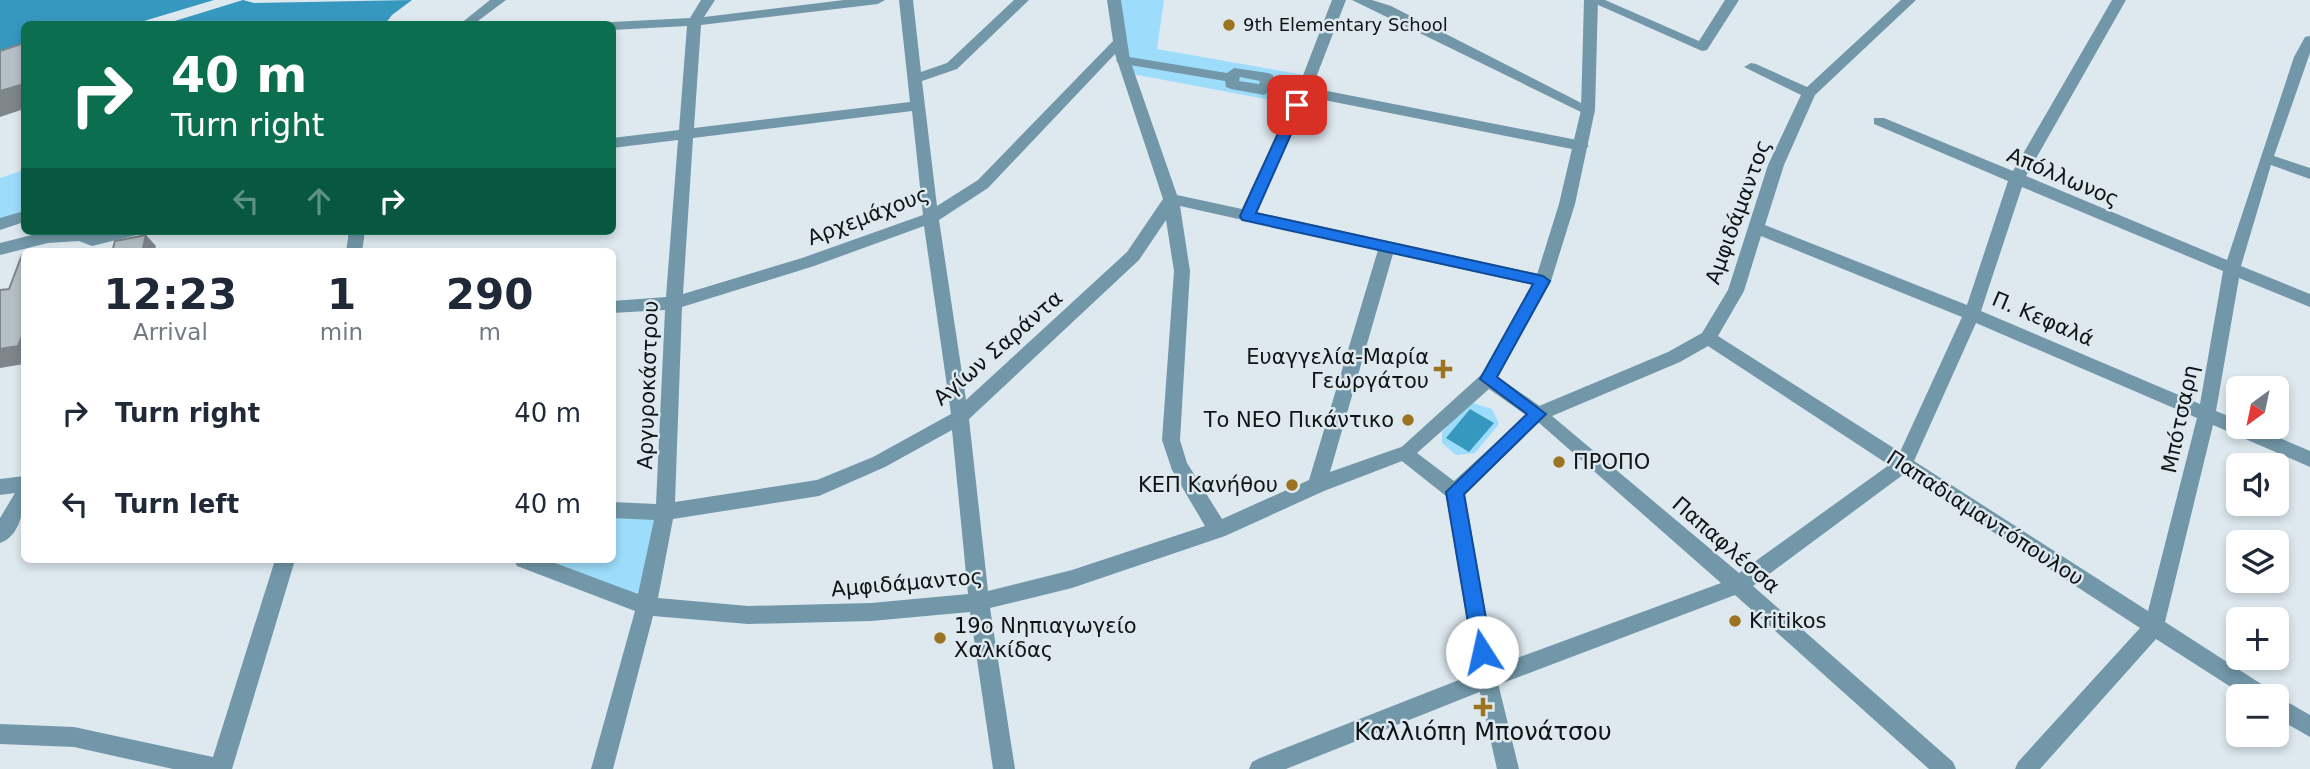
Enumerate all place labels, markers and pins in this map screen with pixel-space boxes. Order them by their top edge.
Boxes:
place label: 9th Elementary School [1243,14,1448,35]
marker: 9th Elementary School [1221,17,1237,33]
pin [1267,75,1327,135]
place label: Ευαγγελία-Μαρία Γεωργάτου [1246,345,1429,393]
marker: Ευαγγελία-Μαρία Γεωργάτου [1435,361,1451,377]
place label: Το ΝΕΟ Πικάντικο [1203,408,1394,432]
marker: Το ΝΕΟ Πικάντικο [1400,412,1416,428]
place label: ΠΡΟΠΟ [1573,450,1650,474]
marker: ΠΡΟΠΟ [1551,454,1567,470]
place label: ΚΕΠ Κανήθου [1138,473,1278,497]
marker: ΚΕΠ Κανήθου [1284,477,1300,493]
place label: Kritikos [1749,609,1827,633]
marker: Kritikos [1727,613,1743,629]
place label: 19ο Νηπιαγωγείο Χαλκίδας [954,614,1137,662]
marker: 19ο Νηπιαγωγείο Χαλκίδας [932,630,948,646]
marker: Καλλιόπη Μπονάτσου [1475,699,1491,715]
place label: Καλλιόπη Μπονάτσου [1354,718,1612,746]

